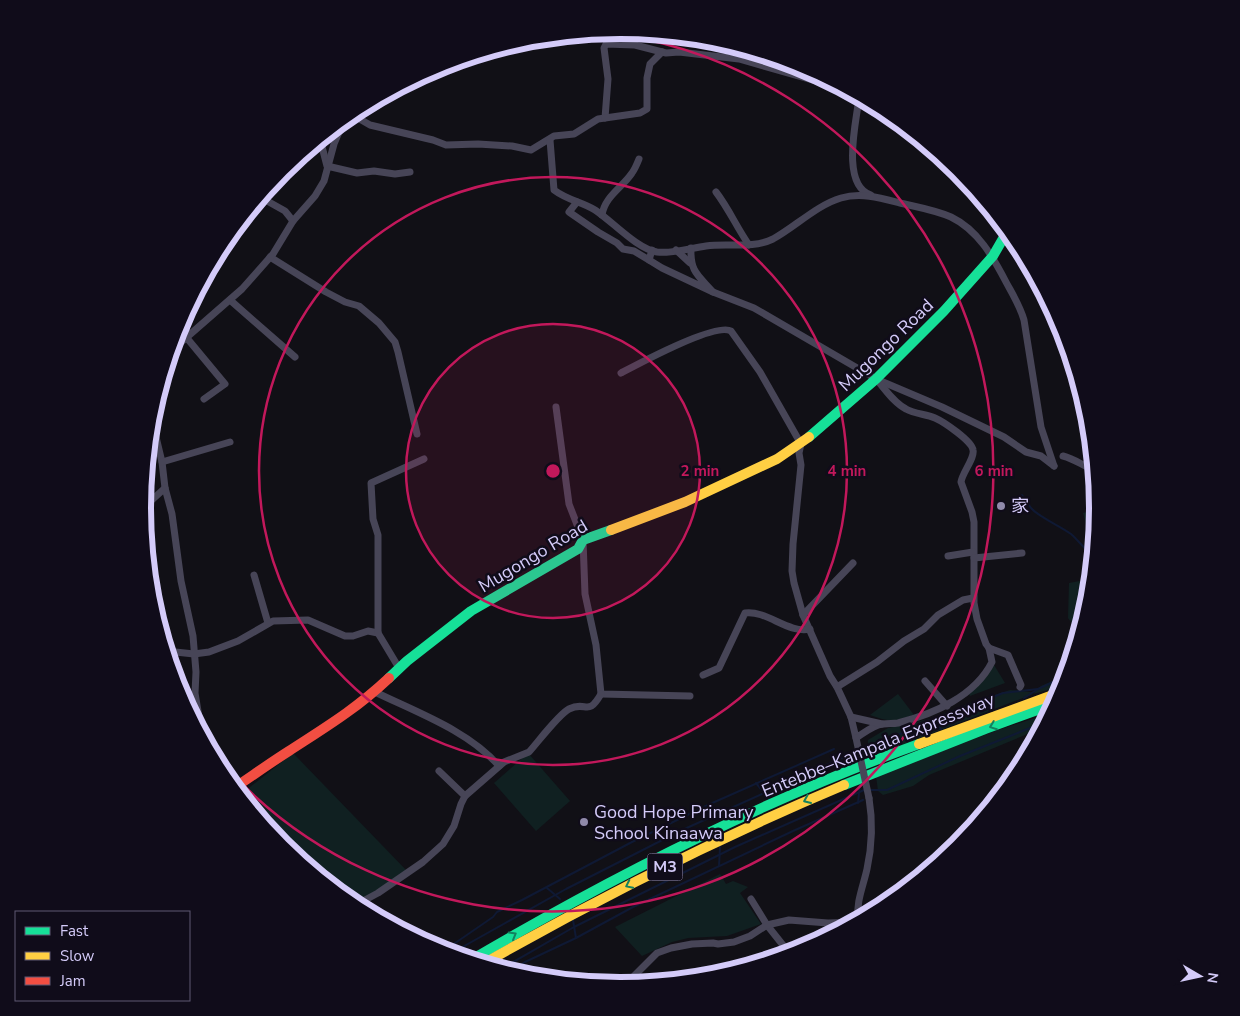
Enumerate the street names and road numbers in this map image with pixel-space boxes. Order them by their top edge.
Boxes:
street label: Mugongo Road [833,294,939,396]
street label: Mugongo Road [474,514,592,598]
street label: Entebbe–Kampala Expressway [758,687,999,803]
road number: M3 [648,854,682,880]

